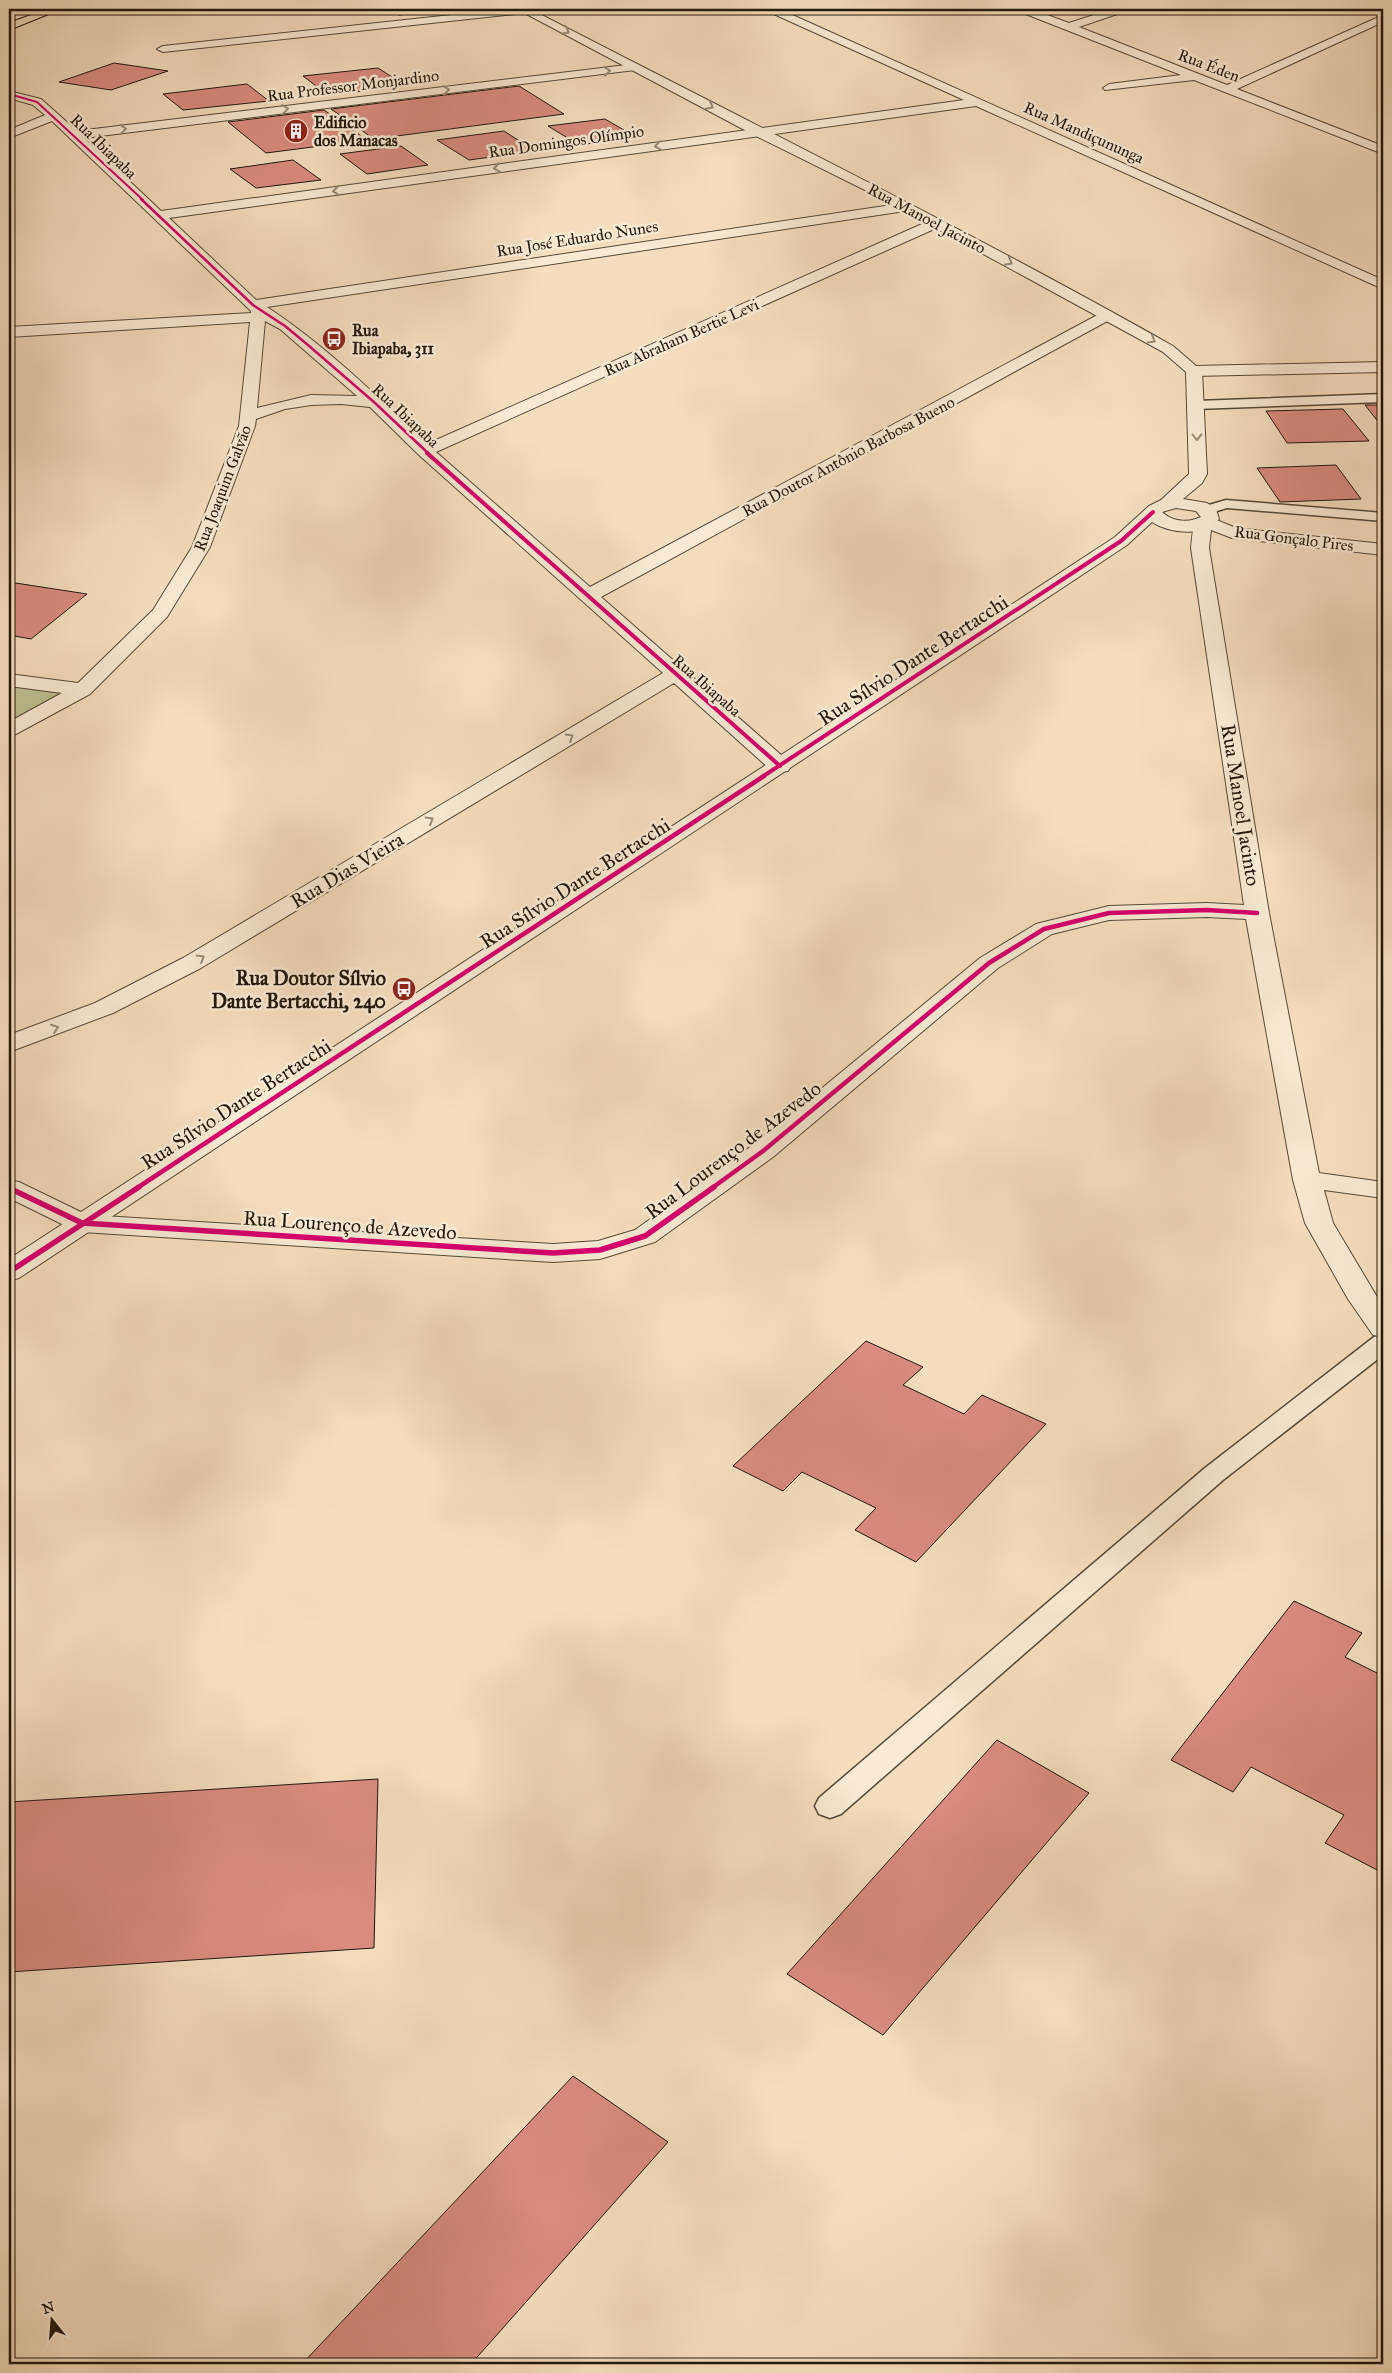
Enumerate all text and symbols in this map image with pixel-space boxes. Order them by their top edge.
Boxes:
one-way arrow [560,25,569,35]
street label: Rua Éden [1175,43,1243,86]
street label: Rua Professor Monjardino [266,66,440,105]
one-way arrow [604,66,612,77]
one-way arrow [442,85,450,96]
street label: Rua Mandiçununga [1020,97,1147,168]
one-way arrow [705,100,714,110]
one-way arrow [281,104,289,115]
street label: Rua Ibiapaba [67,110,141,183]
place label: Edificio dos Manacas [314,113,398,150]
building icon: Edificio dos Manacas [283,118,309,144]
street label: Rua Domingos Olímpio [487,121,645,163]
one-way arrow [120,124,128,135]
one-way arrow [654,140,662,151]
one-way arrow [493,163,501,173]
street label: Rua Manoel Jacinto [864,179,989,258]
one-way arrow [332,185,341,195]
street label: Rua José Eduardo Nunes [495,216,660,262]
one-way arrow [1004,256,1013,266]
street label: Rua Abraham Bertie Levi [601,294,762,380]
place label: Rua Ibiapaba, 311 [352,321,435,359]
bus stop icon: Rua Ibiapaba, 311 [321,326,347,352]
one-way arrow [1146,333,1155,343]
street label: Rua Ibiapaba [368,379,443,451]
street label: Rua Doutor Antônio Barbosa Bueno [739,392,958,521]
street label: Rua Joaquim Galvão [190,422,256,554]
one-way arrow [1192,433,1202,441]
street label: Rua Gonçalo Pires [1233,522,1355,555]
street label: Rua Sílvio Dante Bertacchi [813,589,1013,730]
street label: Rua Ibiapaba [668,650,745,721]
street label: Rua Manoel Jacinto [1215,722,1266,888]
one-way arrow [564,733,573,743]
street label: Rua Sílvio Dante Bertacchi [475,812,675,953]
one-way arrow [425,817,434,827]
street label: Rua Dias Vieira [286,827,408,913]
one-way arrow [196,954,205,964]
place label: Rua Doutor Sílvio Dante Bertacchi, 240 [211,966,386,1014]
bus stop icon: Rua Doutor Sílvio Dante Bertacchi, 240 [391,976,417,1002]
one-way arrow [50,1023,58,1033]
street label: Rua Sílvio Dante Bertacchi [136,1033,336,1174]
street label: Rua Lourenço de Azevedo [640,1076,826,1224]
street label: Rua Lourenço de Azevedo [242,1206,458,1244]
north arrow [28,2296,78,2346]
text: N [40,2298,57,2318]

